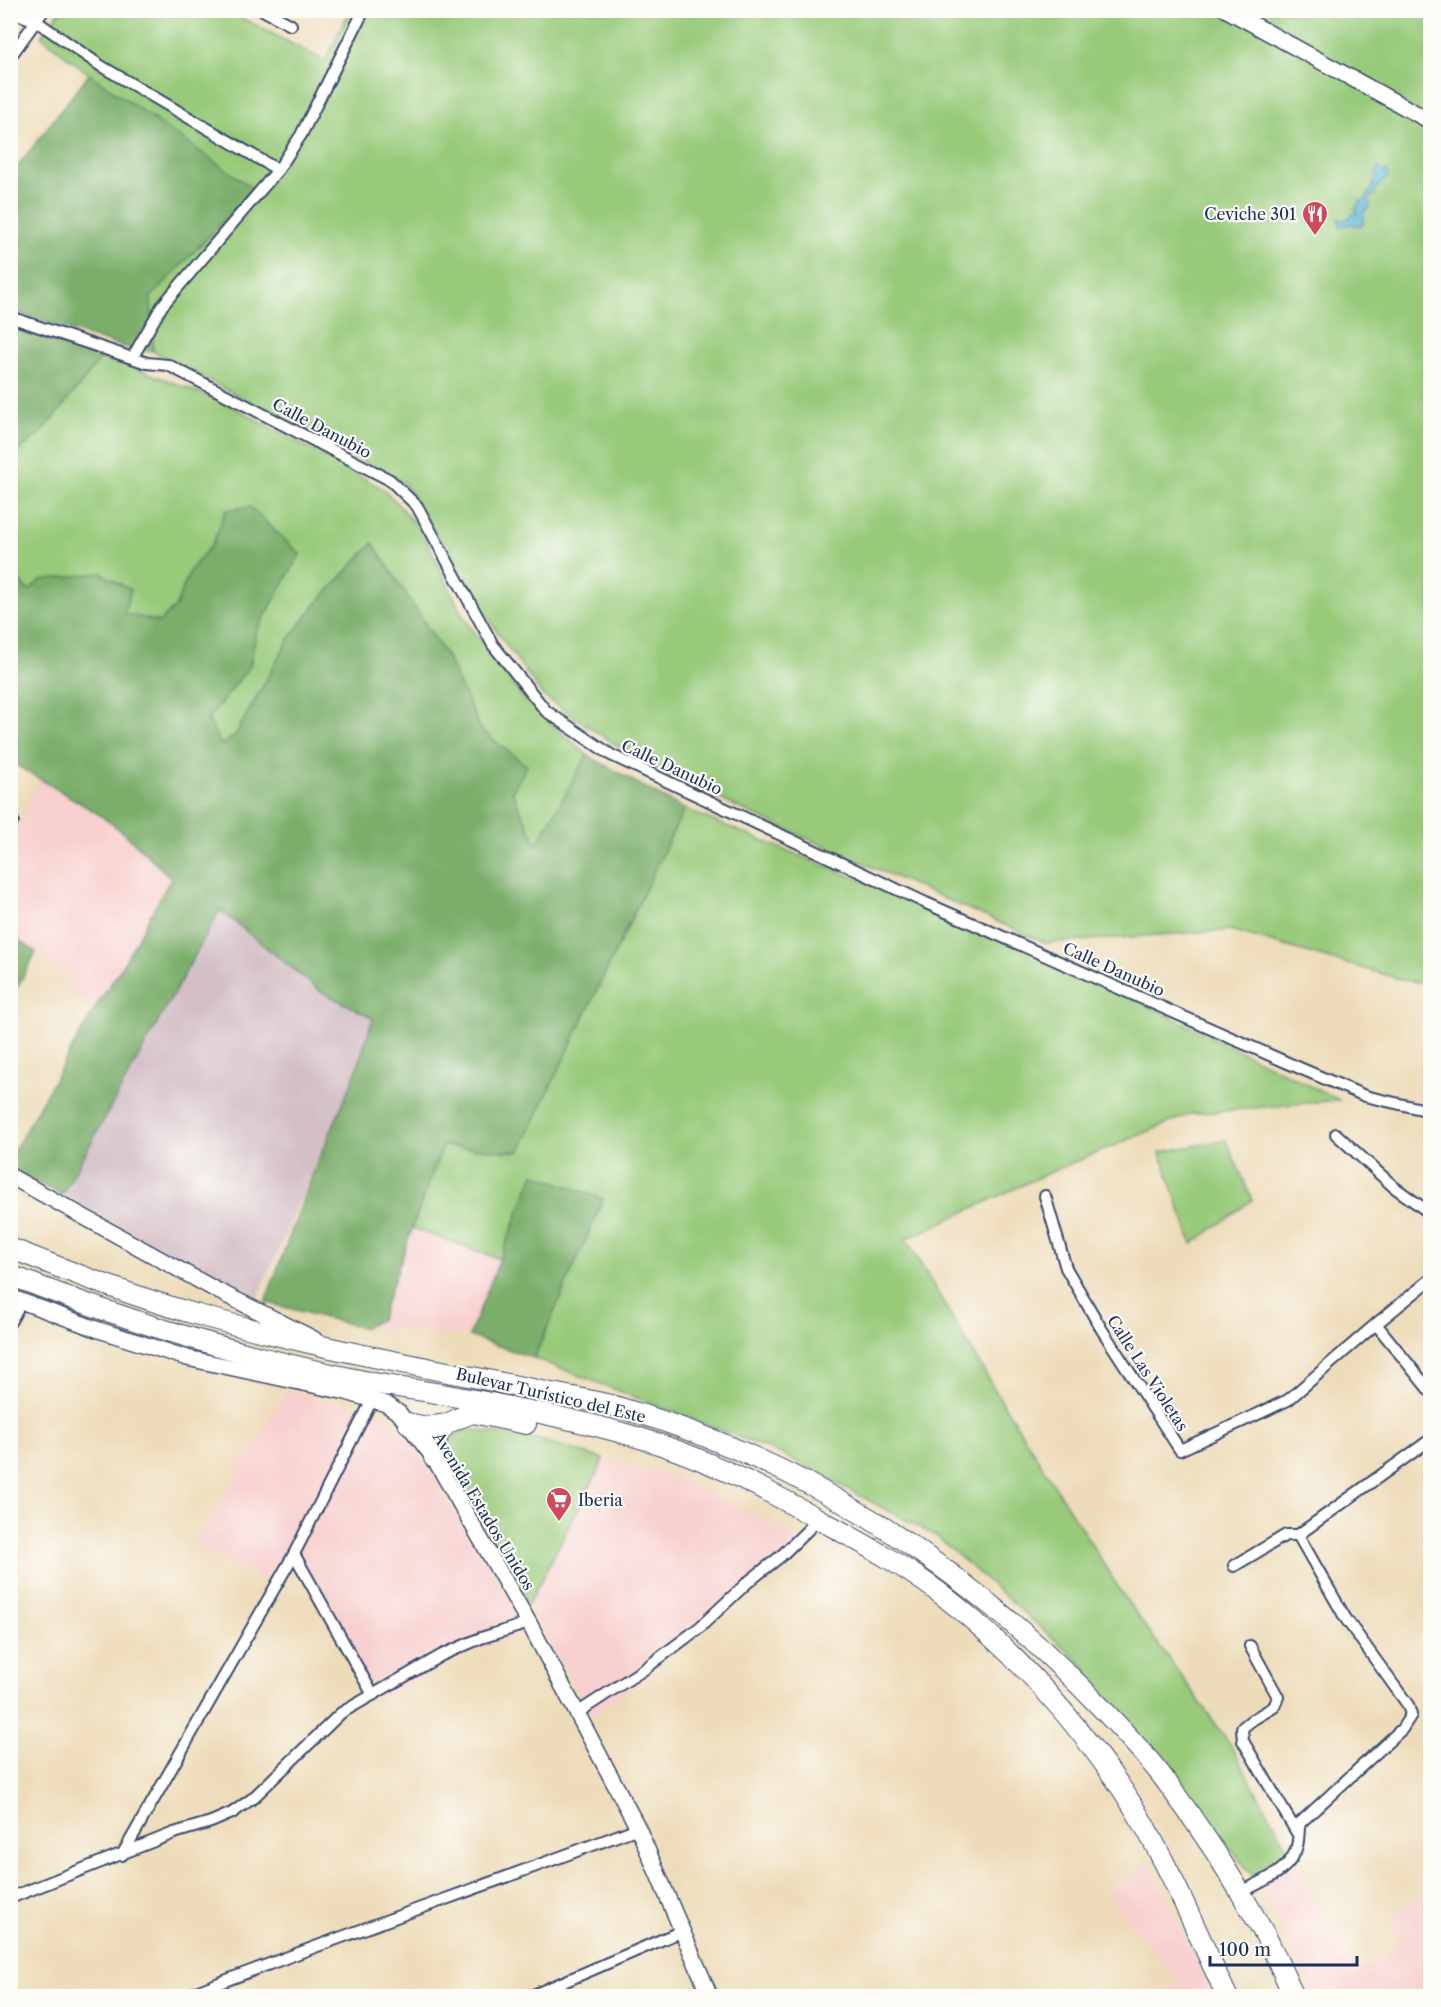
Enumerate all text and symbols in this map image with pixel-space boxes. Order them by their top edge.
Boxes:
restaurant icon: Ceviche 301 [1300,199,1330,237]
place label: Ceviche 301 [1204,204,1296,224]
street label: Calle Danubio [269,394,375,463]
street label: Calle Danubio [618,735,726,799]
street label: Calle Danubio [1060,938,1168,1000]
street label: Calle Las Violetas [1103,1311,1193,1435]
street label: Bulevar Turístico del Este [454,1363,648,1427]
street label: Avenida Estados Unidos [428,1427,539,1594]
supermarket icon: Iberia [544,1485,574,1523]
place label: Iberia [578,1490,623,1510]
scale bar [1210,1929,1357,1967]
text: 100 m [1219,1939,1271,1961]

